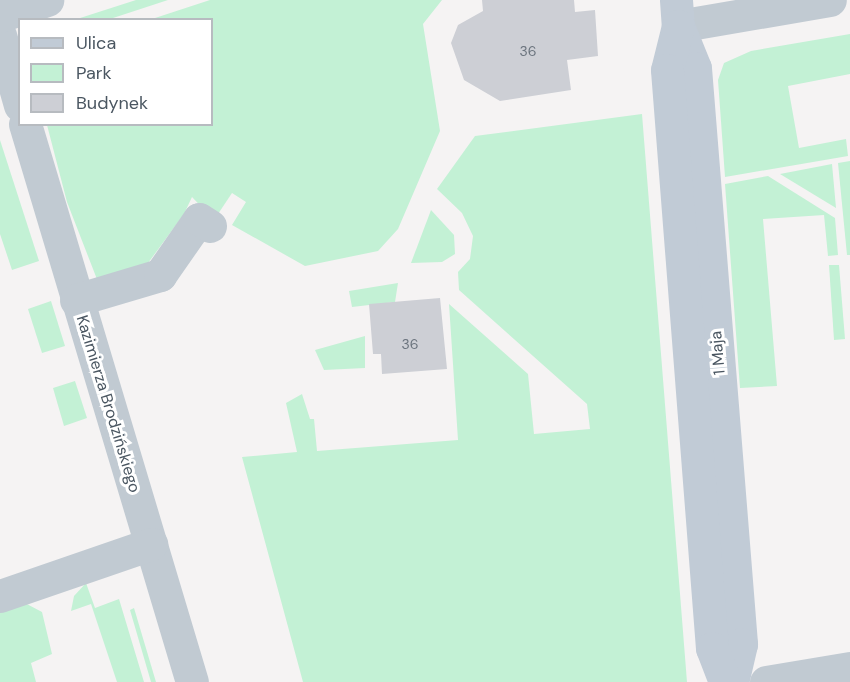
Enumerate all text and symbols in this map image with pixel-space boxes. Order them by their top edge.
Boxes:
legend [18,18,213,126]
text: Ulica [76,31,116,55]
house number: 36 [519,43,537,59]
text: Park [76,61,112,85]
text: Budynek [76,91,148,115]
street label: Kazimierza Brodzińskiego [72,313,144,495]
street label: 1 Maja [707,330,729,376]
house number: 36 [401,336,419,352]

